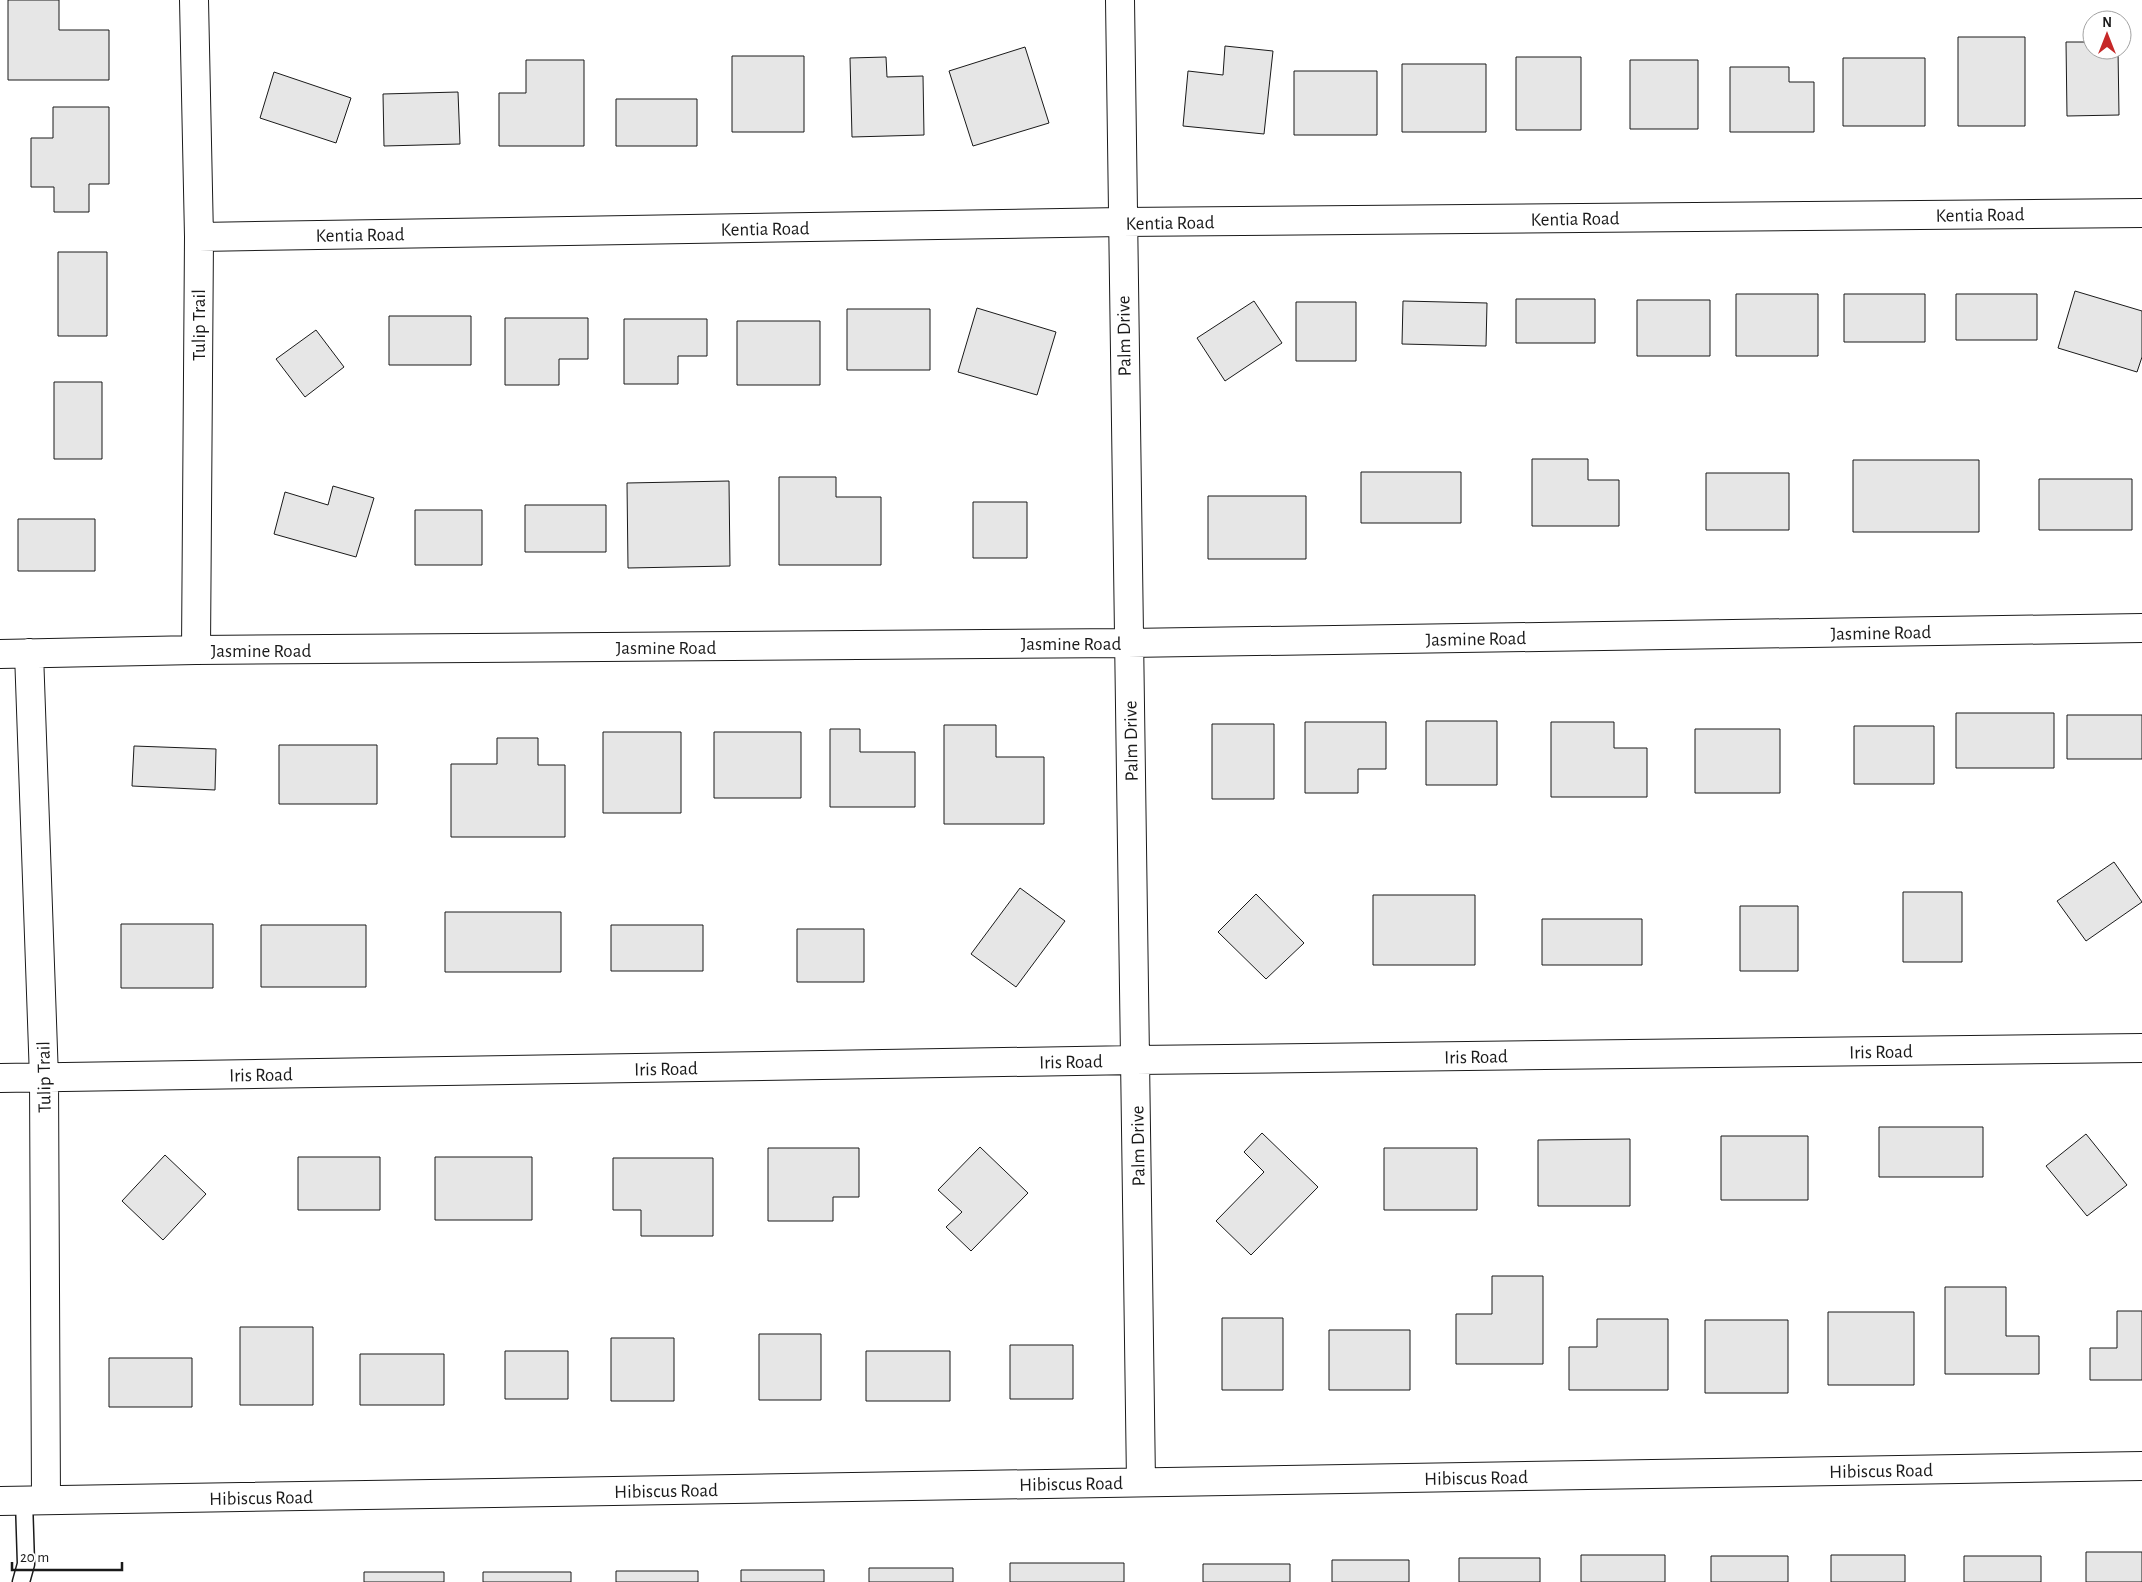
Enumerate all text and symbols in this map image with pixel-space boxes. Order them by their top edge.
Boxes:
north arrow [2082,10,2132,60]
text: N [2102,16,2112,30]
street label: Kentia Road [1935,205,2025,226]
street label: Kentia Road [1530,209,1620,230]
street label: Kentia Road [1125,213,1215,234]
street label: Kentia Road [720,219,810,240]
street label: Kentia Road [315,225,405,246]
street label: Tulip Trail [190,289,209,361]
street label: Palm Drive [1114,295,1135,376]
street label: Jasmine Road [1831,623,1932,644]
street label: Jasmine Road [1426,629,1527,650]
street label: Jasmine Road [1021,635,1121,654]
street label: Jasmine Road [616,639,716,658]
street label: Jasmine Road [211,642,311,661]
street label: Palm Drive [1121,700,1142,781]
street label: Tulip Trail [34,1041,55,1113]
street label: Iris Road [1849,1042,1913,1063]
street label: Iris Road [1444,1047,1508,1068]
street label: Iris Road [1039,1052,1103,1073]
street label: Iris Road [634,1059,698,1080]
street label: Iris Road [229,1065,293,1086]
street label: Palm Drive [1128,1105,1149,1186]
street label: Hibiscus Road [1829,1461,1933,1482]
street label: Hibiscus Road [1424,1468,1528,1489]
street label: Hibiscus Road [1019,1474,1123,1495]
street label: Hibiscus Road [614,1481,718,1502]
street label: Hibiscus Road [209,1488,313,1509]
scale bar [12,1540,122,1572]
text: 20 m [20,1550,49,1565]

